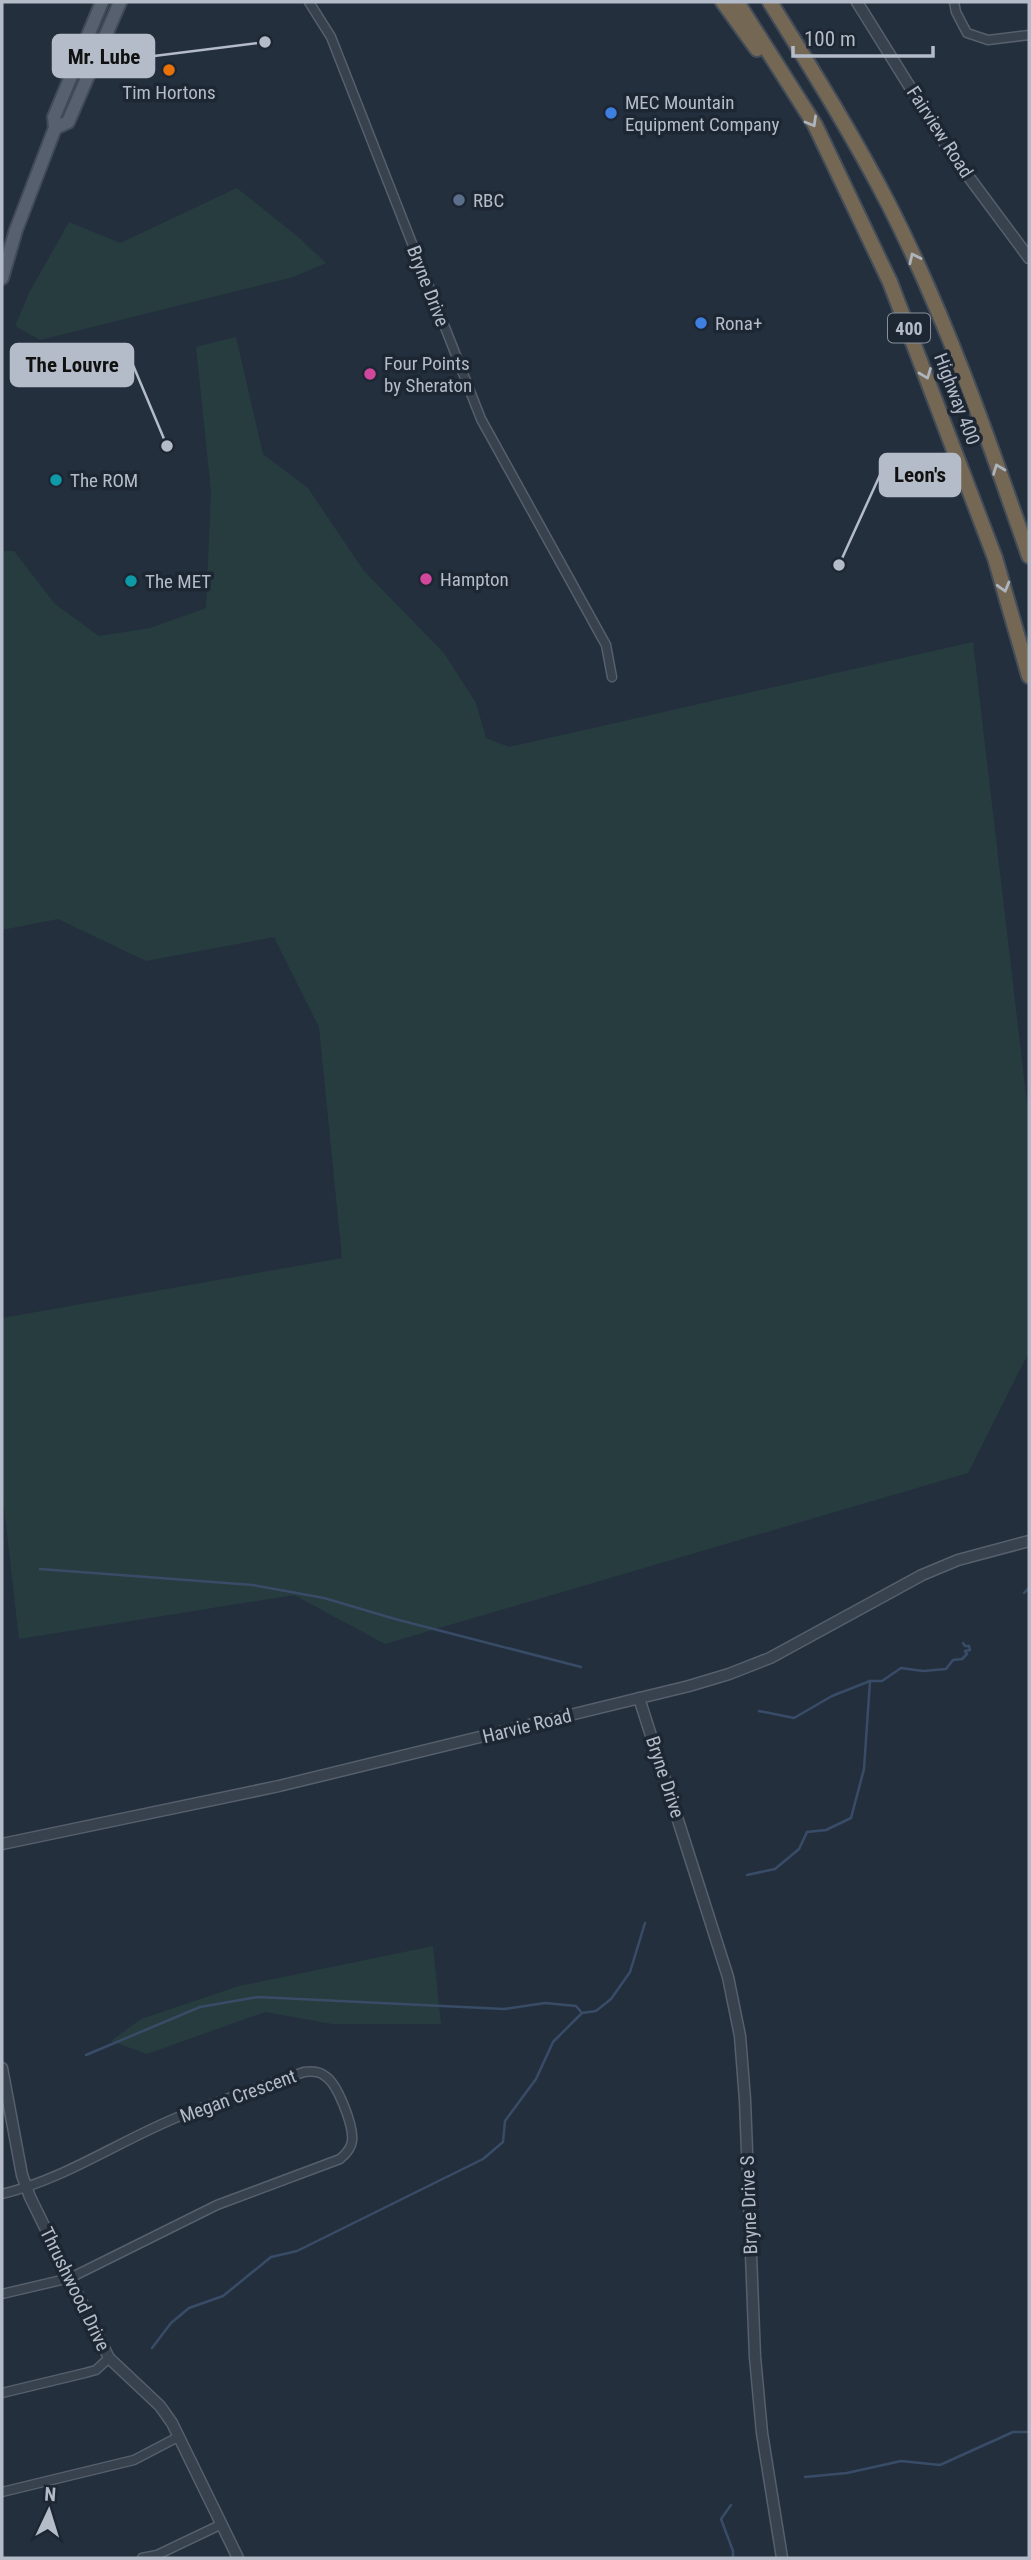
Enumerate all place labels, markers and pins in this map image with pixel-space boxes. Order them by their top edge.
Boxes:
callout: Mr. Lube [53,35,154,77]
marker: Tim Hortons [161,62,177,78]
place label: Tim Hortons [122,81,216,104]
place label: MEC Mountain Equipment Company [625,91,779,136]
marker: MEC Mountain Equipment Company [603,105,619,121]
place label: RBC [473,189,504,212]
marker: RBC [451,192,467,208]
place label: Rona+ [715,312,762,335]
marker: Rona+ [693,315,709,331]
callout: The Louvre [11,344,133,386]
place label: Four Points by Sheraton [384,352,472,397]
marker: Four Points by Sheraton [362,366,378,382]
callout: Leon's [880,454,960,496]
place label: The ROM [70,469,138,492]
marker: The ROM [48,472,64,488]
place label: Hampton [440,568,509,591]
place label: The MET [145,570,211,593]
marker: Hampton [418,571,434,587]
marker: The MET [123,573,139,589]

